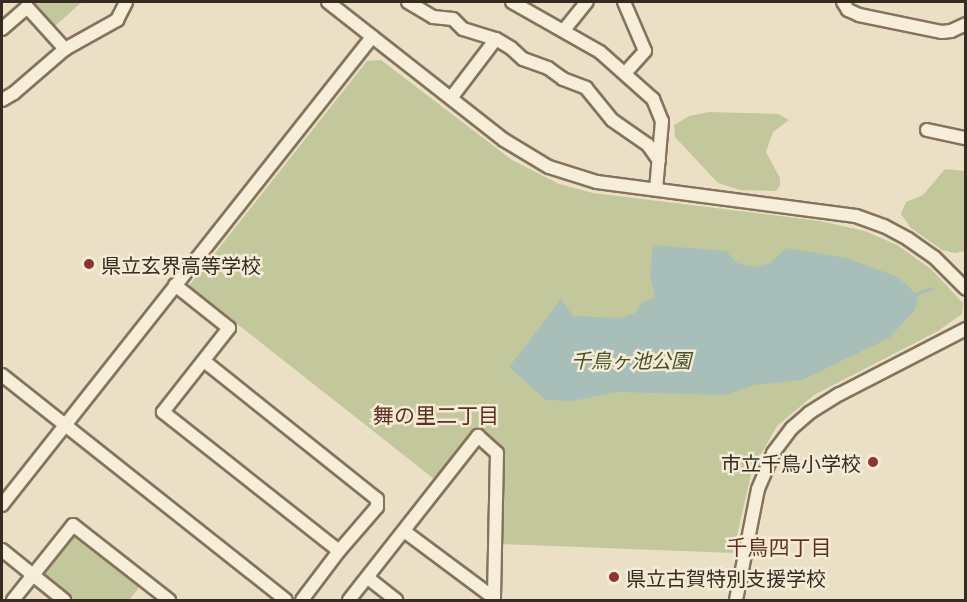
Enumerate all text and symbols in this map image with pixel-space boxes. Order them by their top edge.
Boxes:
place label: 県立玄界高等学校 [101,252,261,276]
marker: 県立玄界高等学校 [82,257,96,271]
park label: 千鳥ヶ池公園 [571,347,691,371]
district label: 舞の里二丁目 [373,401,499,427]
place label: 市立千鳥小学校 [721,450,861,474]
marker: 市立千鳥小学校 [866,455,880,469]
district label: 千鳥四丁目 [727,533,831,559]
place label: 県立古賀特別支援学校 [626,565,826,589]
marker: 県立古賀特別支援学校 [607,570,621,584]

